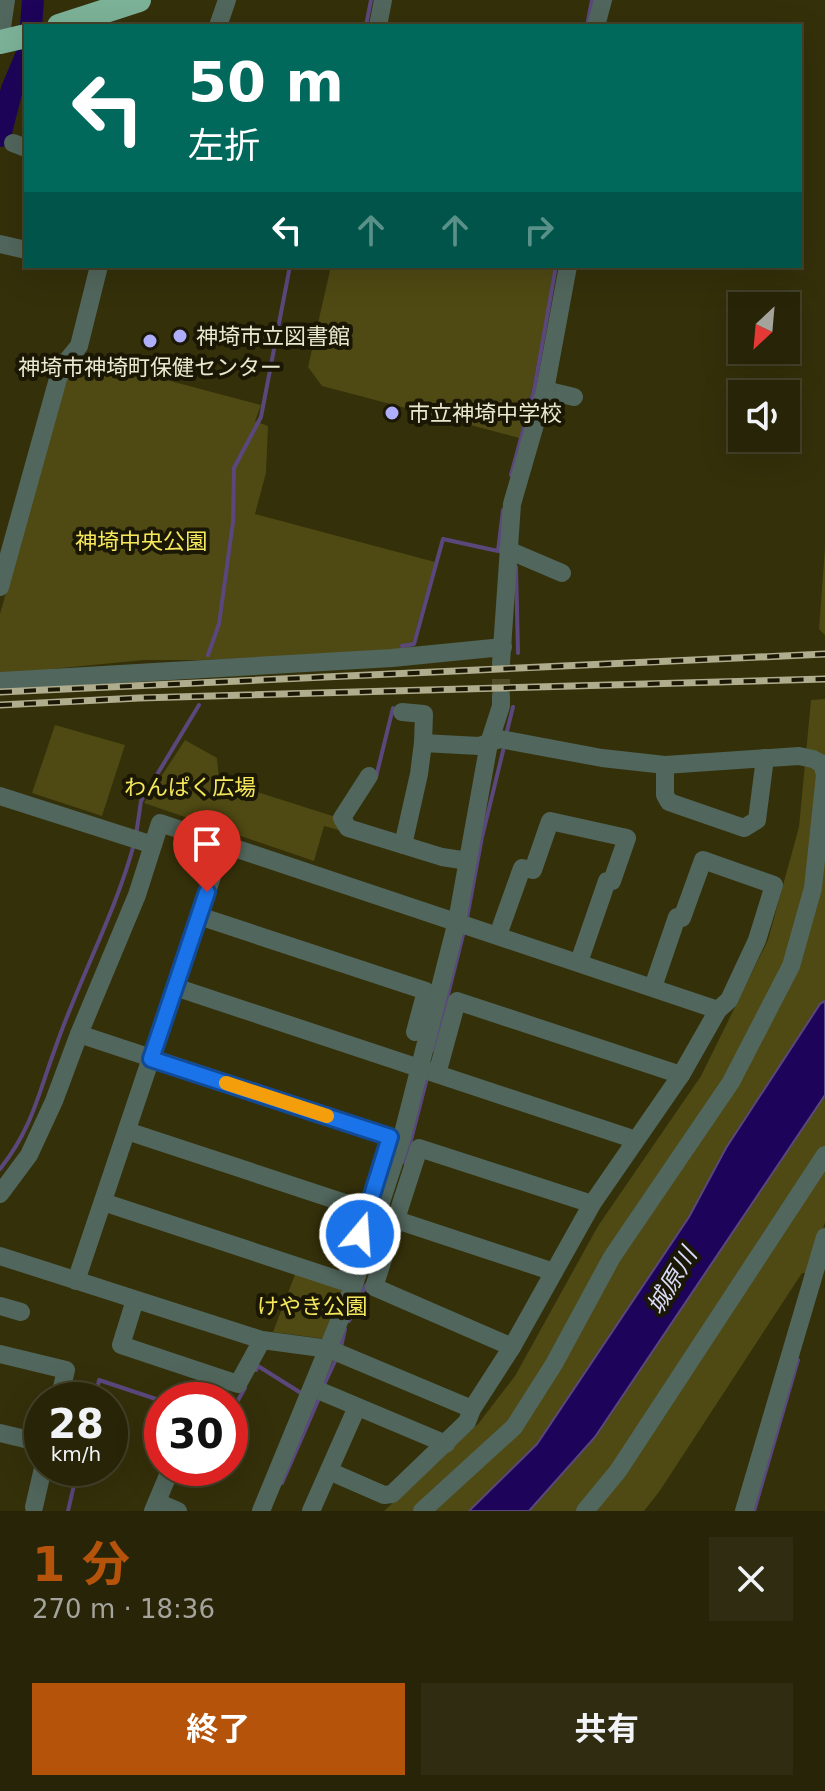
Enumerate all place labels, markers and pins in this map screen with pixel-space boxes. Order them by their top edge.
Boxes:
place label: 神埼市立図書館 [196,324,350,349]
marker: 神埼市立図書館 [171,327,189,345]
marker: 神埼市神埼町保健センター [141,332,159,350]
place label: 神埼市神埼町保健センター [18,355,282,380]
place label: 市立神埼中学校 [408,401,562,426]
marker: 市立神埼中学校 [383,404,401,422]
pin [173,810,241,892]

